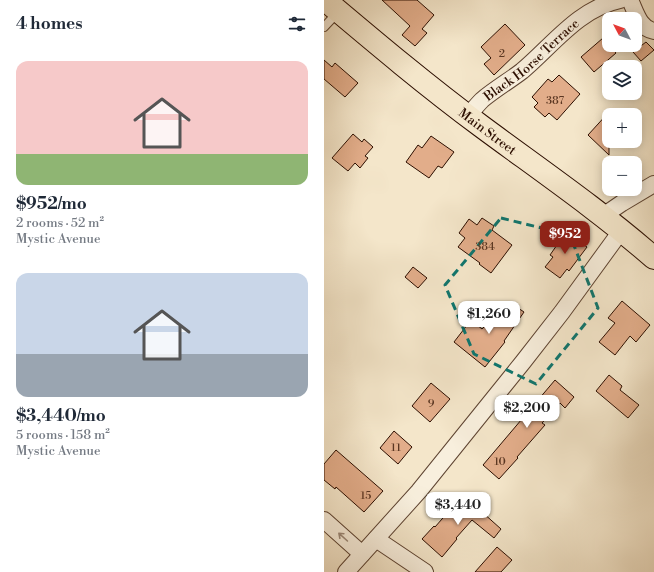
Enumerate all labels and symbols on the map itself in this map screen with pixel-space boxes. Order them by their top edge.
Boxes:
north arrow [602,12,642,52]
street label: Black Horse Terrace [480,15,583,105]
house number: 2 [499,47,505,61]
house number: 387 [546,94,565,108]
street label: Main Street [455,105,520,159]
pin: $952 [541,221,589,255]
house number: 384 [475,240,495,254]
pin: $1,260 [456,301,522,335]
pin: $2,200 [494,395,560,429]
house number: 9 [428,397,435,411]
house number: 11 [391,441,401,455]
house number: 10 [494,455,506,469]
house number: 15 [361,489,371,503]
pin: $3,440 [425,492,491,526]
one-way arrow [338,532,348,542]

